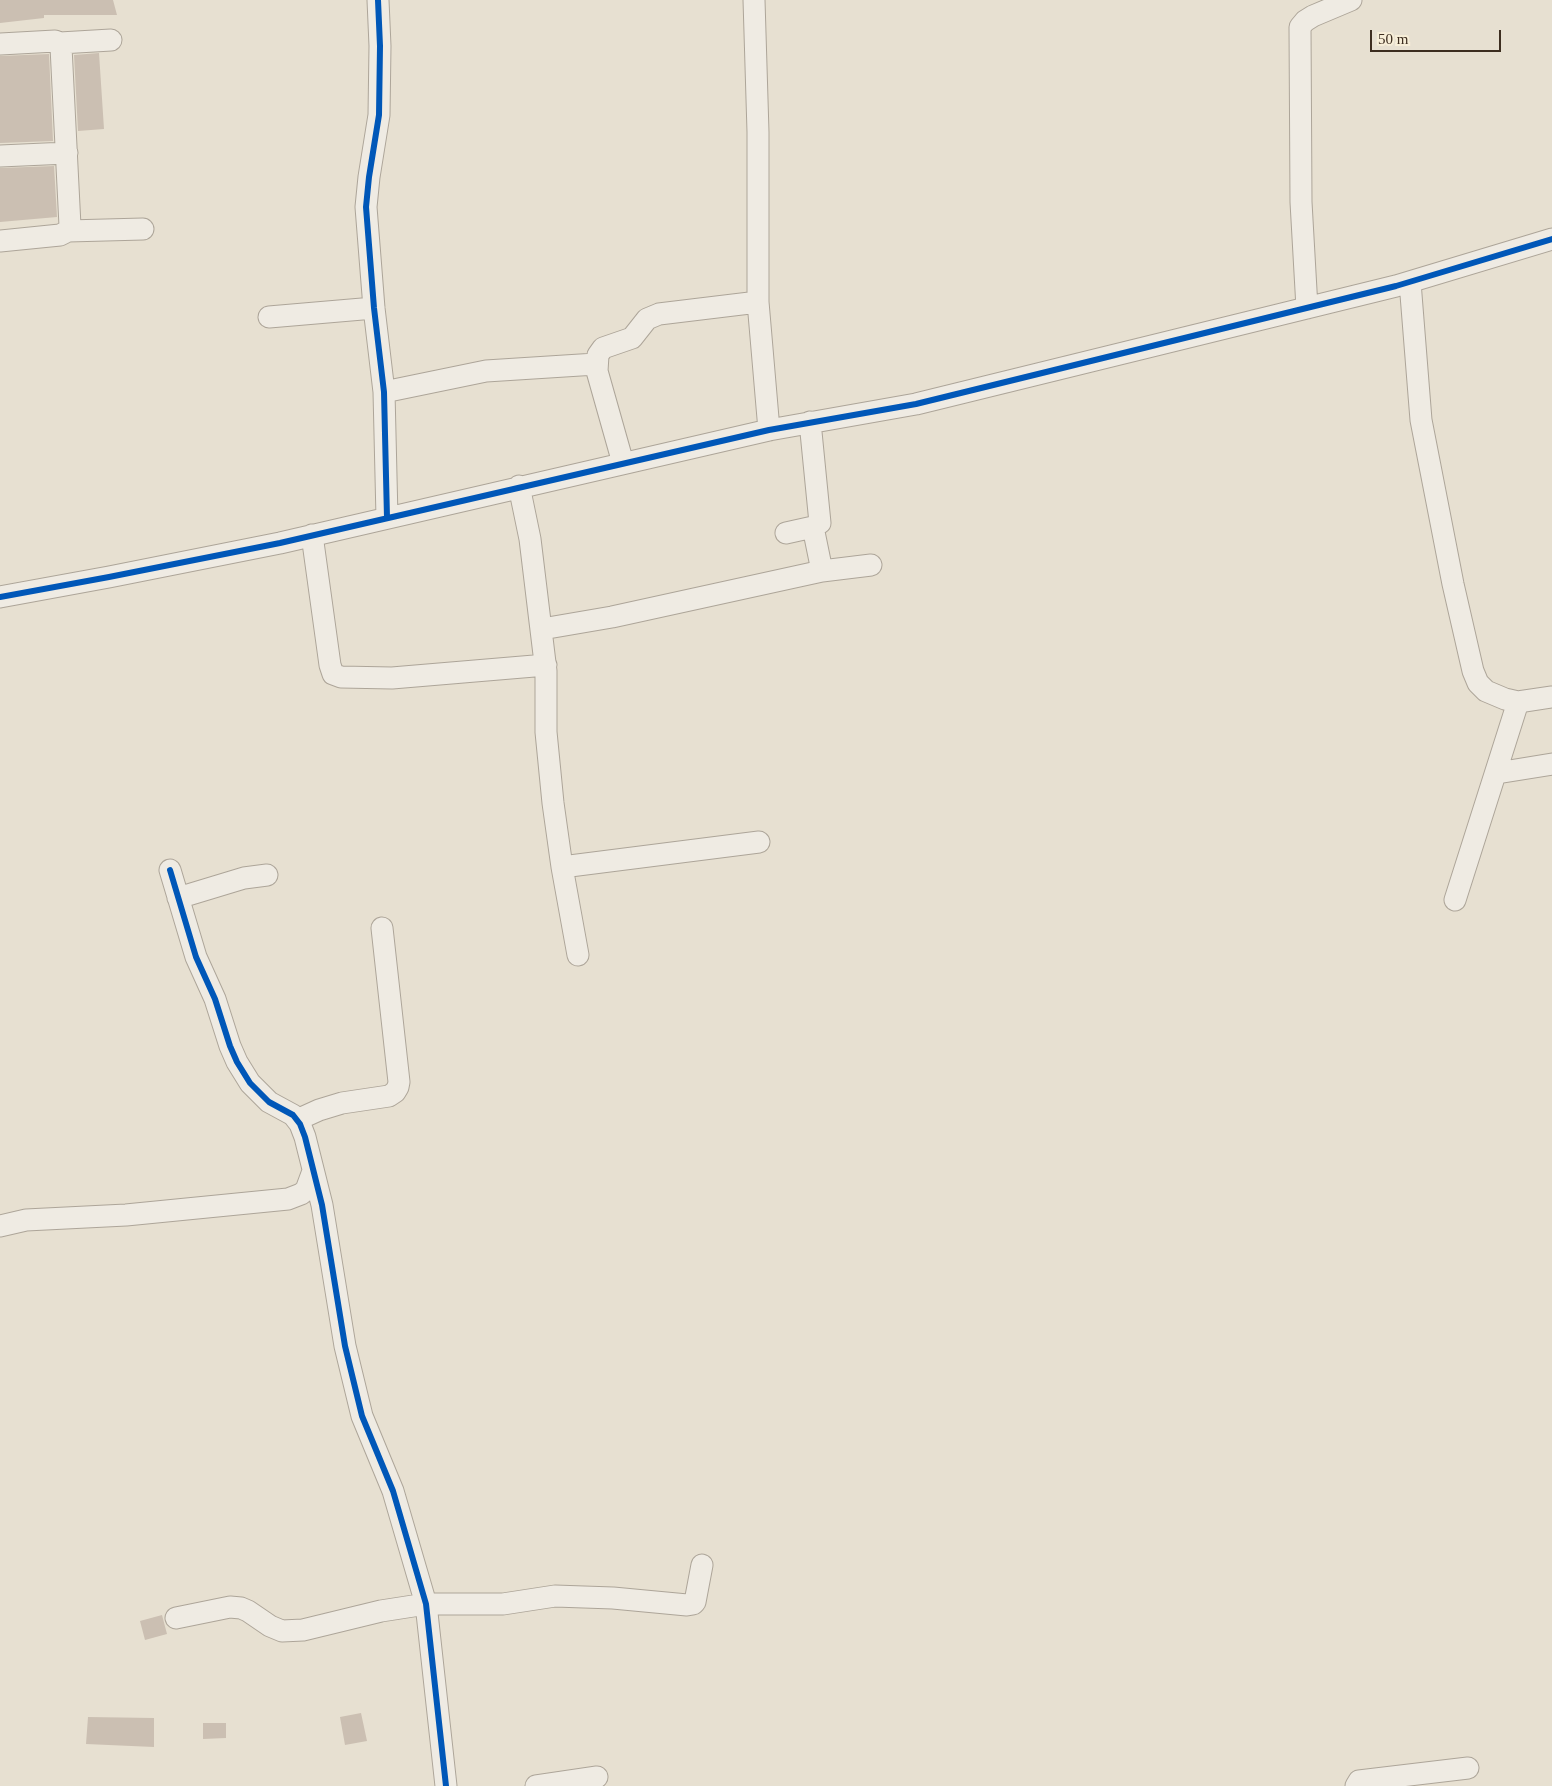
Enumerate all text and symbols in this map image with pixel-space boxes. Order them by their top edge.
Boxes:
scale bar [1372,20,1503,52]
text: 50 m [1378,31,1408,47]

